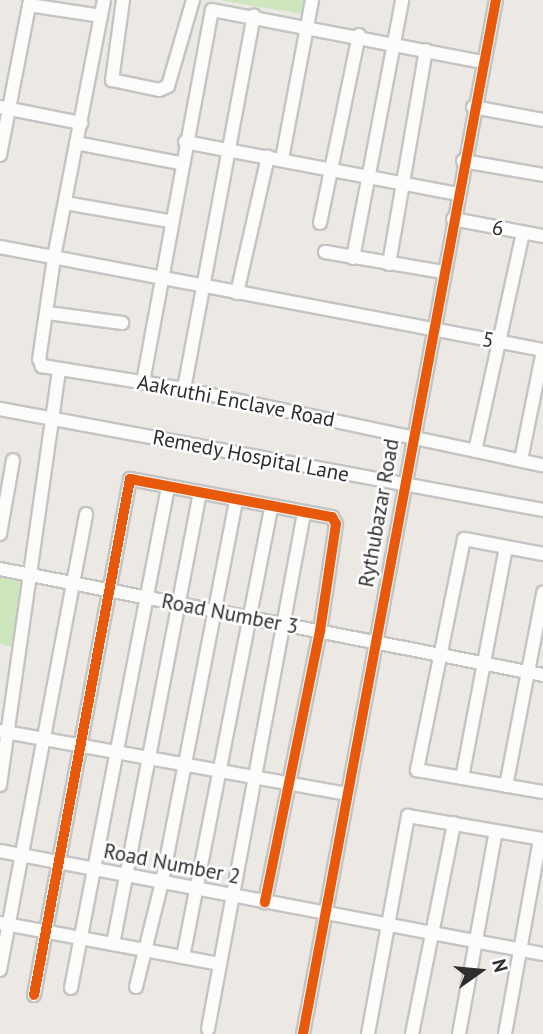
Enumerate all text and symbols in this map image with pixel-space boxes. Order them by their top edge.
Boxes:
street label: 6 [490,215,506,241]
street label: 5 [480,327,496,353]
street label: Aakruthi Enclave Road [135,370,337,432]
street label: Remedy Hospital Lane [150,425,352,487]
street label: Rythubazar Road [354,437,404,589]
street label: Road Number 3 [159,588,301,640]
street label: Road Number 2 [101,838,243,890]
north arrow [445,936,515,1006]
text: N [487,956,513,975]

